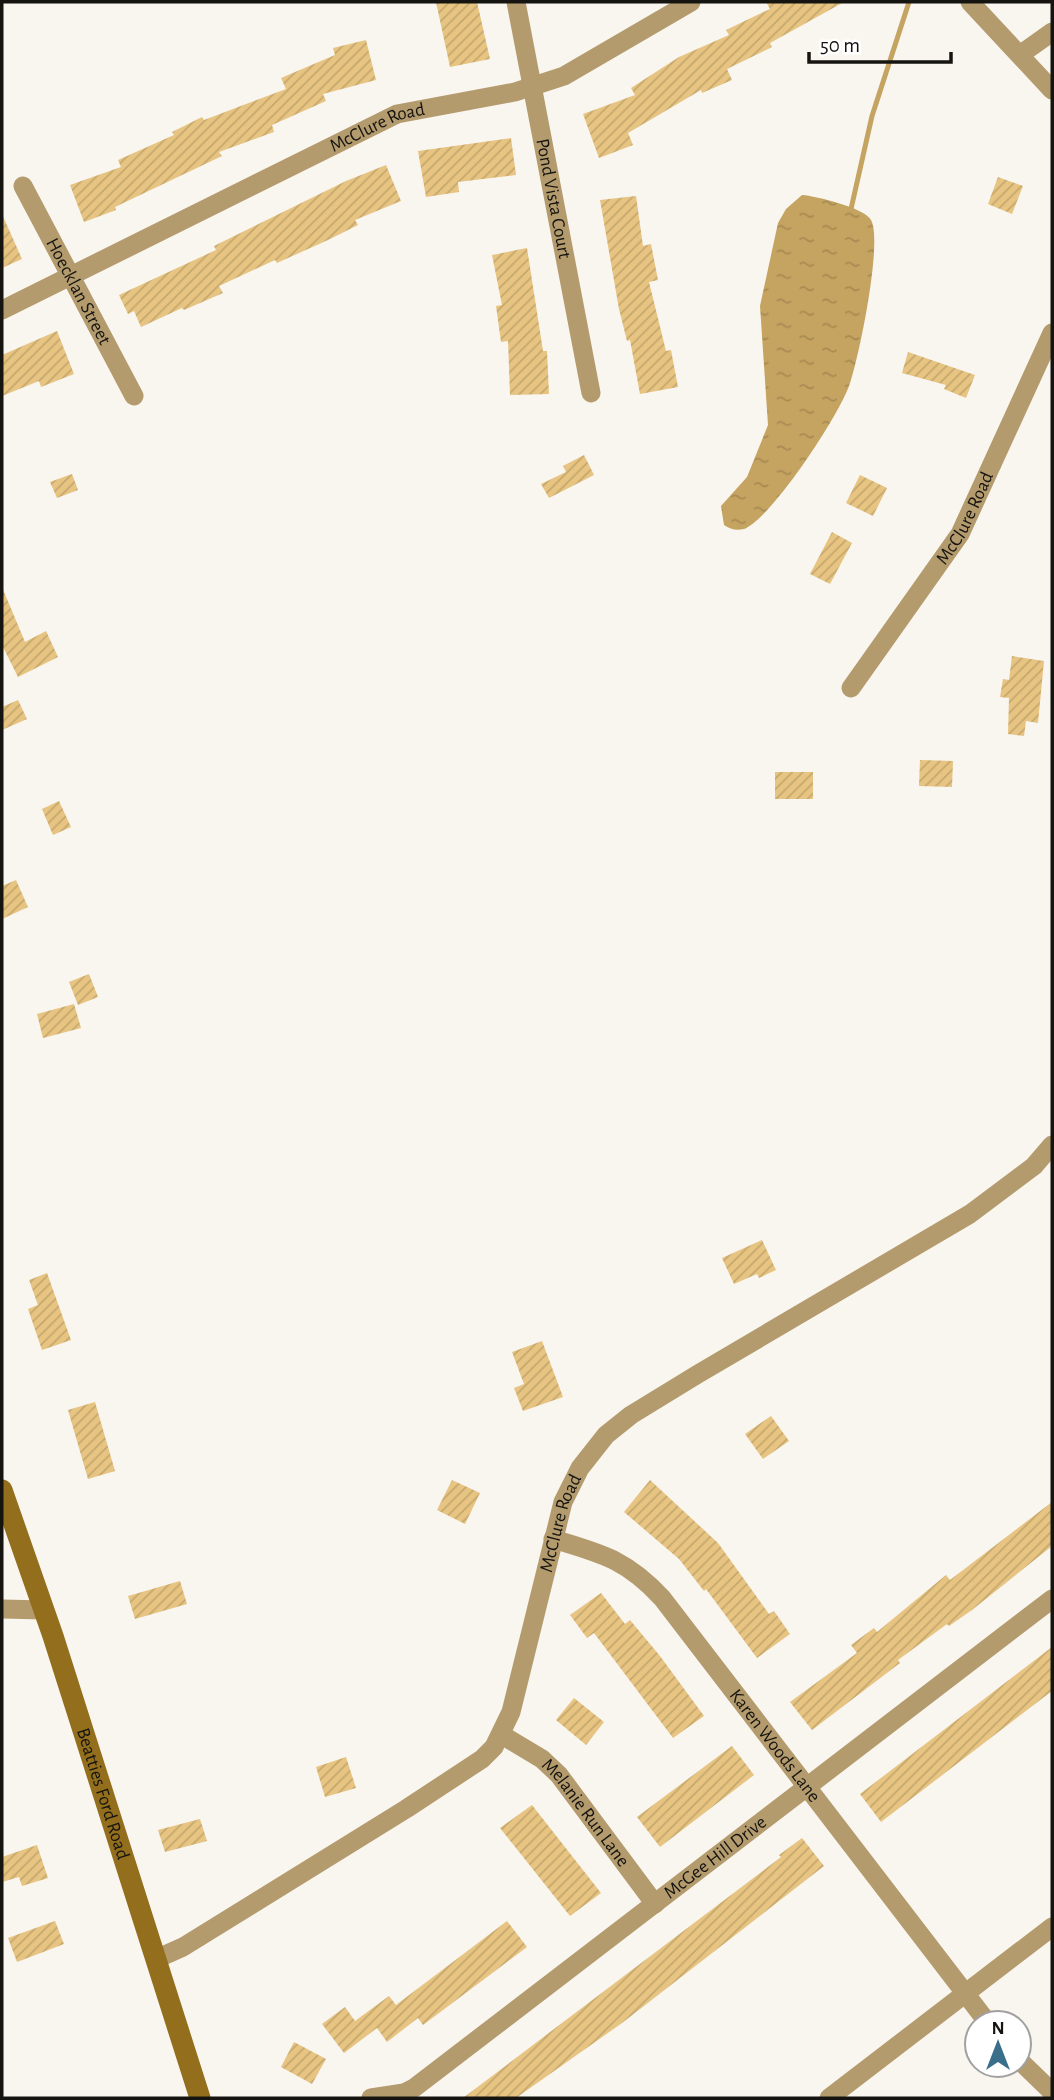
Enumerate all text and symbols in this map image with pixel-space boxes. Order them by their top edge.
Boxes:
scale bar [809,21,951,65]
text: 50 m [820,35,860,56]
street label: McClure Road [327,99,426,155]
street label: Pond Vista Court [533,137,574,260]
street label: Hoecklan Street [43,235,115,348]
street label: McClure Road [932,469,997,568]
street label: McClure Road [536,1471,585,1574]
street label: Karen Woods Lane [726,1686,824,1805]
street label: Beatties Ford Road [73,1725,133,1862]
street label: Melanie Run Lane [538,1755,633,1870]
street label: McGee Hill Drive [660,1812,770,1902]
north arrow [963,2009,1033,2079]
text: N [991,2019,1005,2038]

